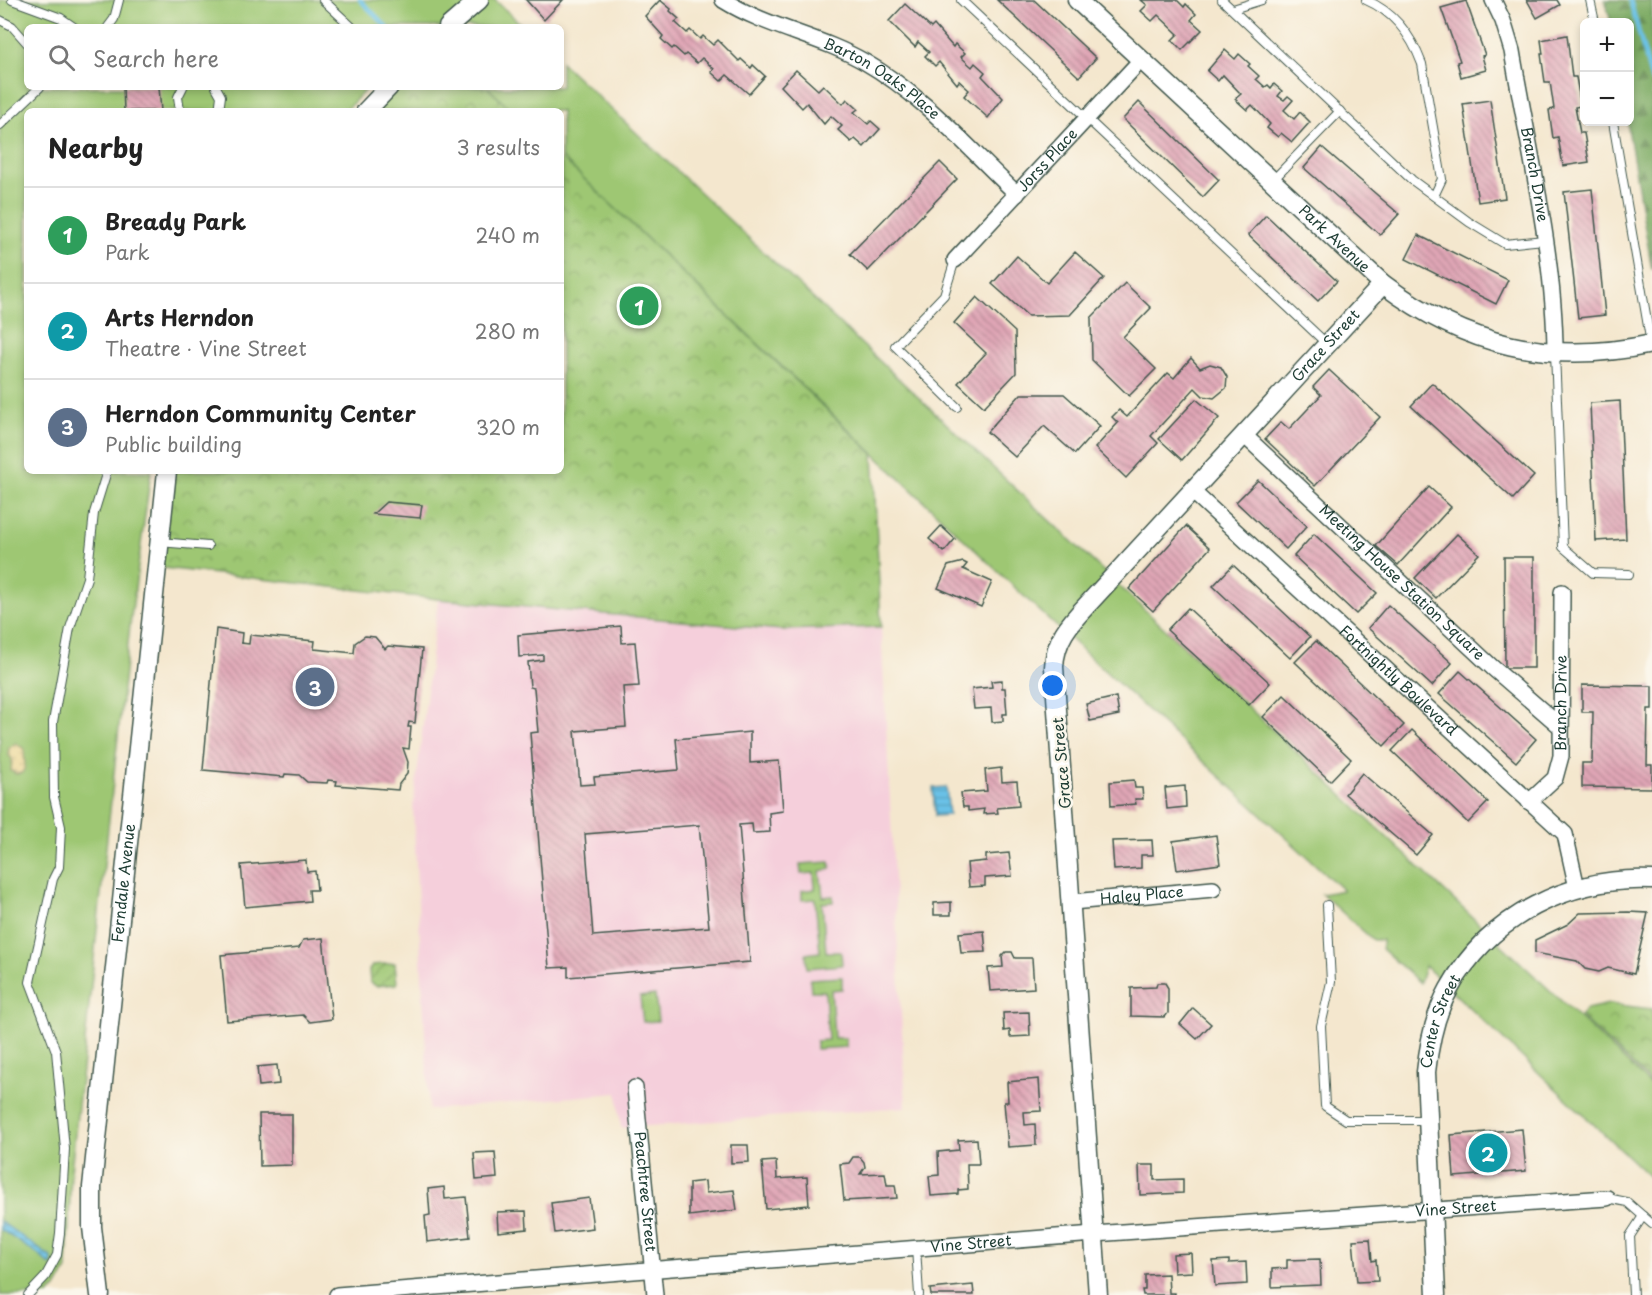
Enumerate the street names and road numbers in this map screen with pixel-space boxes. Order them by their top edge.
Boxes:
street label: Barton Oaks Place [820,31,946,124]
street label: Jorss Place [1011,122,1082,196]
street label: Branch Drive [1516,125,1556,223]
street label: Park Avenue [1294,198,1376,277]
street label: Grace Street [1285,303,1364,386]
street label: Meeting House Station Square [1315,498,1491,665]
street label: Fortnightly Boulevard [1335,619,1463,740]
street label: Branch Drive [1548,655,1572,751]
street label: Grace Street [1045,716,1076,810]
street label: Ferndale Avenue [105,822,140,943]
street label: Haley Place [1099,879,1184,909]
street label: Center Street [1413,969,1465,1070]
street label: Peachtree Street [629,1130,664,1253]
street label: Vine Street [1414,1193,1497,1221]
street label: Vine Street [929,1228,1012,1257]

